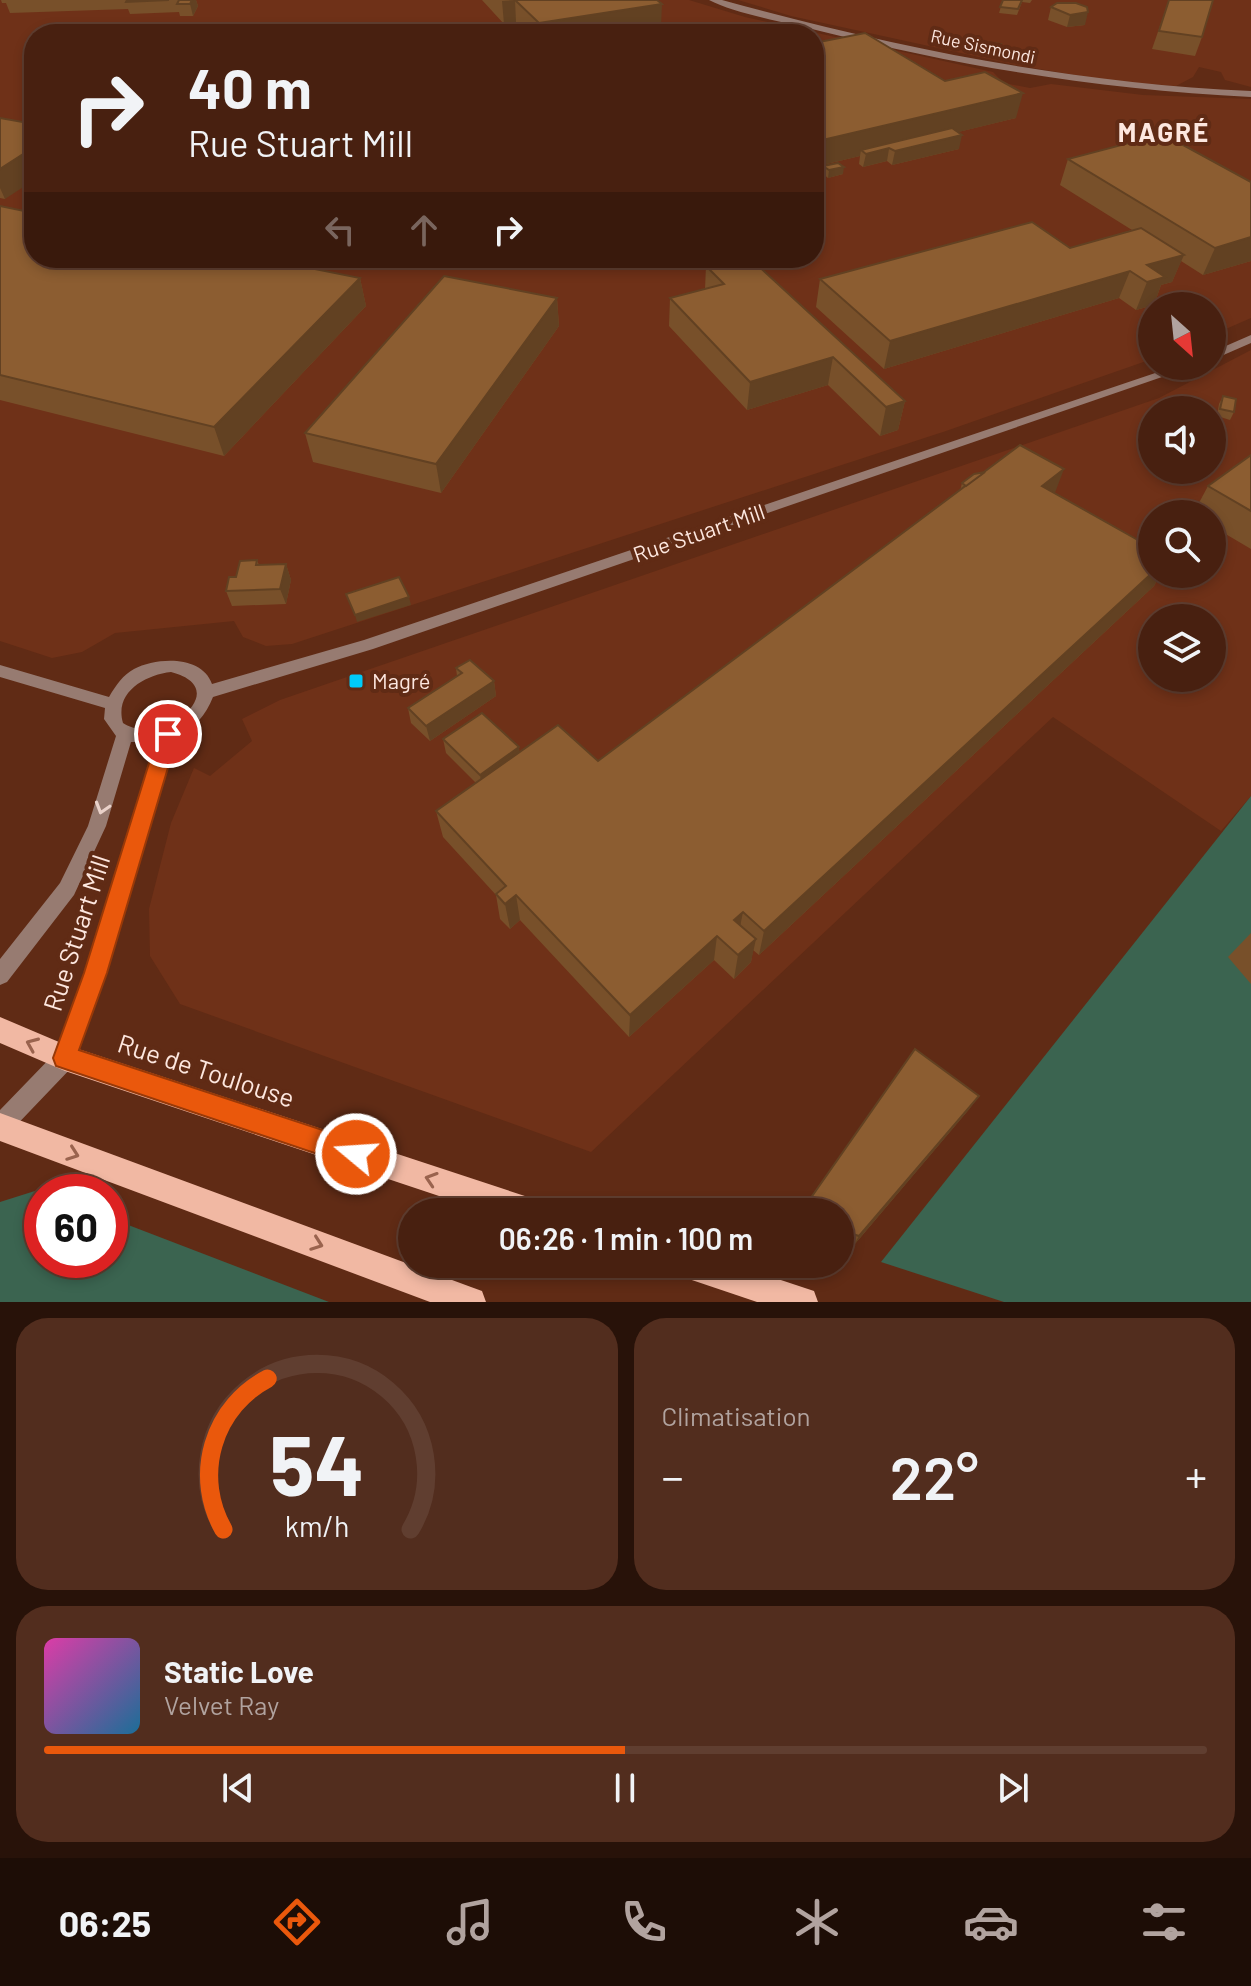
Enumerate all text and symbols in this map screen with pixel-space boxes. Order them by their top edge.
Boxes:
street label: Rue Sismondi [929,24,1037,68]
text: 40 m [188,53,312,120]
icon: right [56,56,160,160]
district label: MAGRÉ [1118,116,1210,147]
text: Rue Stuart Mill [188,121,413,164]
icon: left [318,208,362,252]
icon: ahead [402,208,446,252]
icon: right [486,208,530,252]
north arrow [1138,292,1226,380]
map controls [1138,292,1226,692]
button: sound [1138,396,1226,484]
street label: Rue Stuart Mill [629,497,768,567]
button: search [1138,500,1226,588]
button: layers [1138,604,1226,692]
place label: Magré [372,667,430,693]
marker: Magré [347,672,365,690]
pin [134,700,202,768]
icon: arrive [146,712,190,756]
one-way arrow [95,800,111,814]
street label: Rue Stuart Mill [36,850,115,1015]
street label: Rue de Toulouse [114,1026,299,1113]
one-way arrow [26,1037,40,1054]
position arrow [314,1112,398,1196]
one-way arrow [65,1144,79,1161]
one-way arrow [424,1172,438,1188]
speed limit sign: 60 [24,1174,128,1278]
text: 06:26 · 1 min · 100 m [499,1220,753,1256]
one-way arrow [309,1235,323,1251]
text: Climatisation [662,1400,811,1431]
text: 54 [269,1413,364,1513]
text: 22° [890,1440,979,1512]
text: − [662,1449,684,1502]
text: + [1185,1449,1207,1502]
text: km/h [284,1508,349,1543]
text: Static Love [164,1653,314,1689]
text: Velvet Ray [164,1689,279,1720]
icon: previous [216,1766,260,1810]
icon: pause [603,1766,647,1810]
icon: next [991,1766,1035,1810]
icon: directions [269,1894,325,1950]
icon: music [442,1894,498,1950]
icon: phone [616,1894,672,1950]
icon: climate [789,1894,845,1950]
icon: car [963,1894,1019,1950]
icon: filters [1136,1894,1192,1950]
text: 06:25 [59,1901,151,1944]

